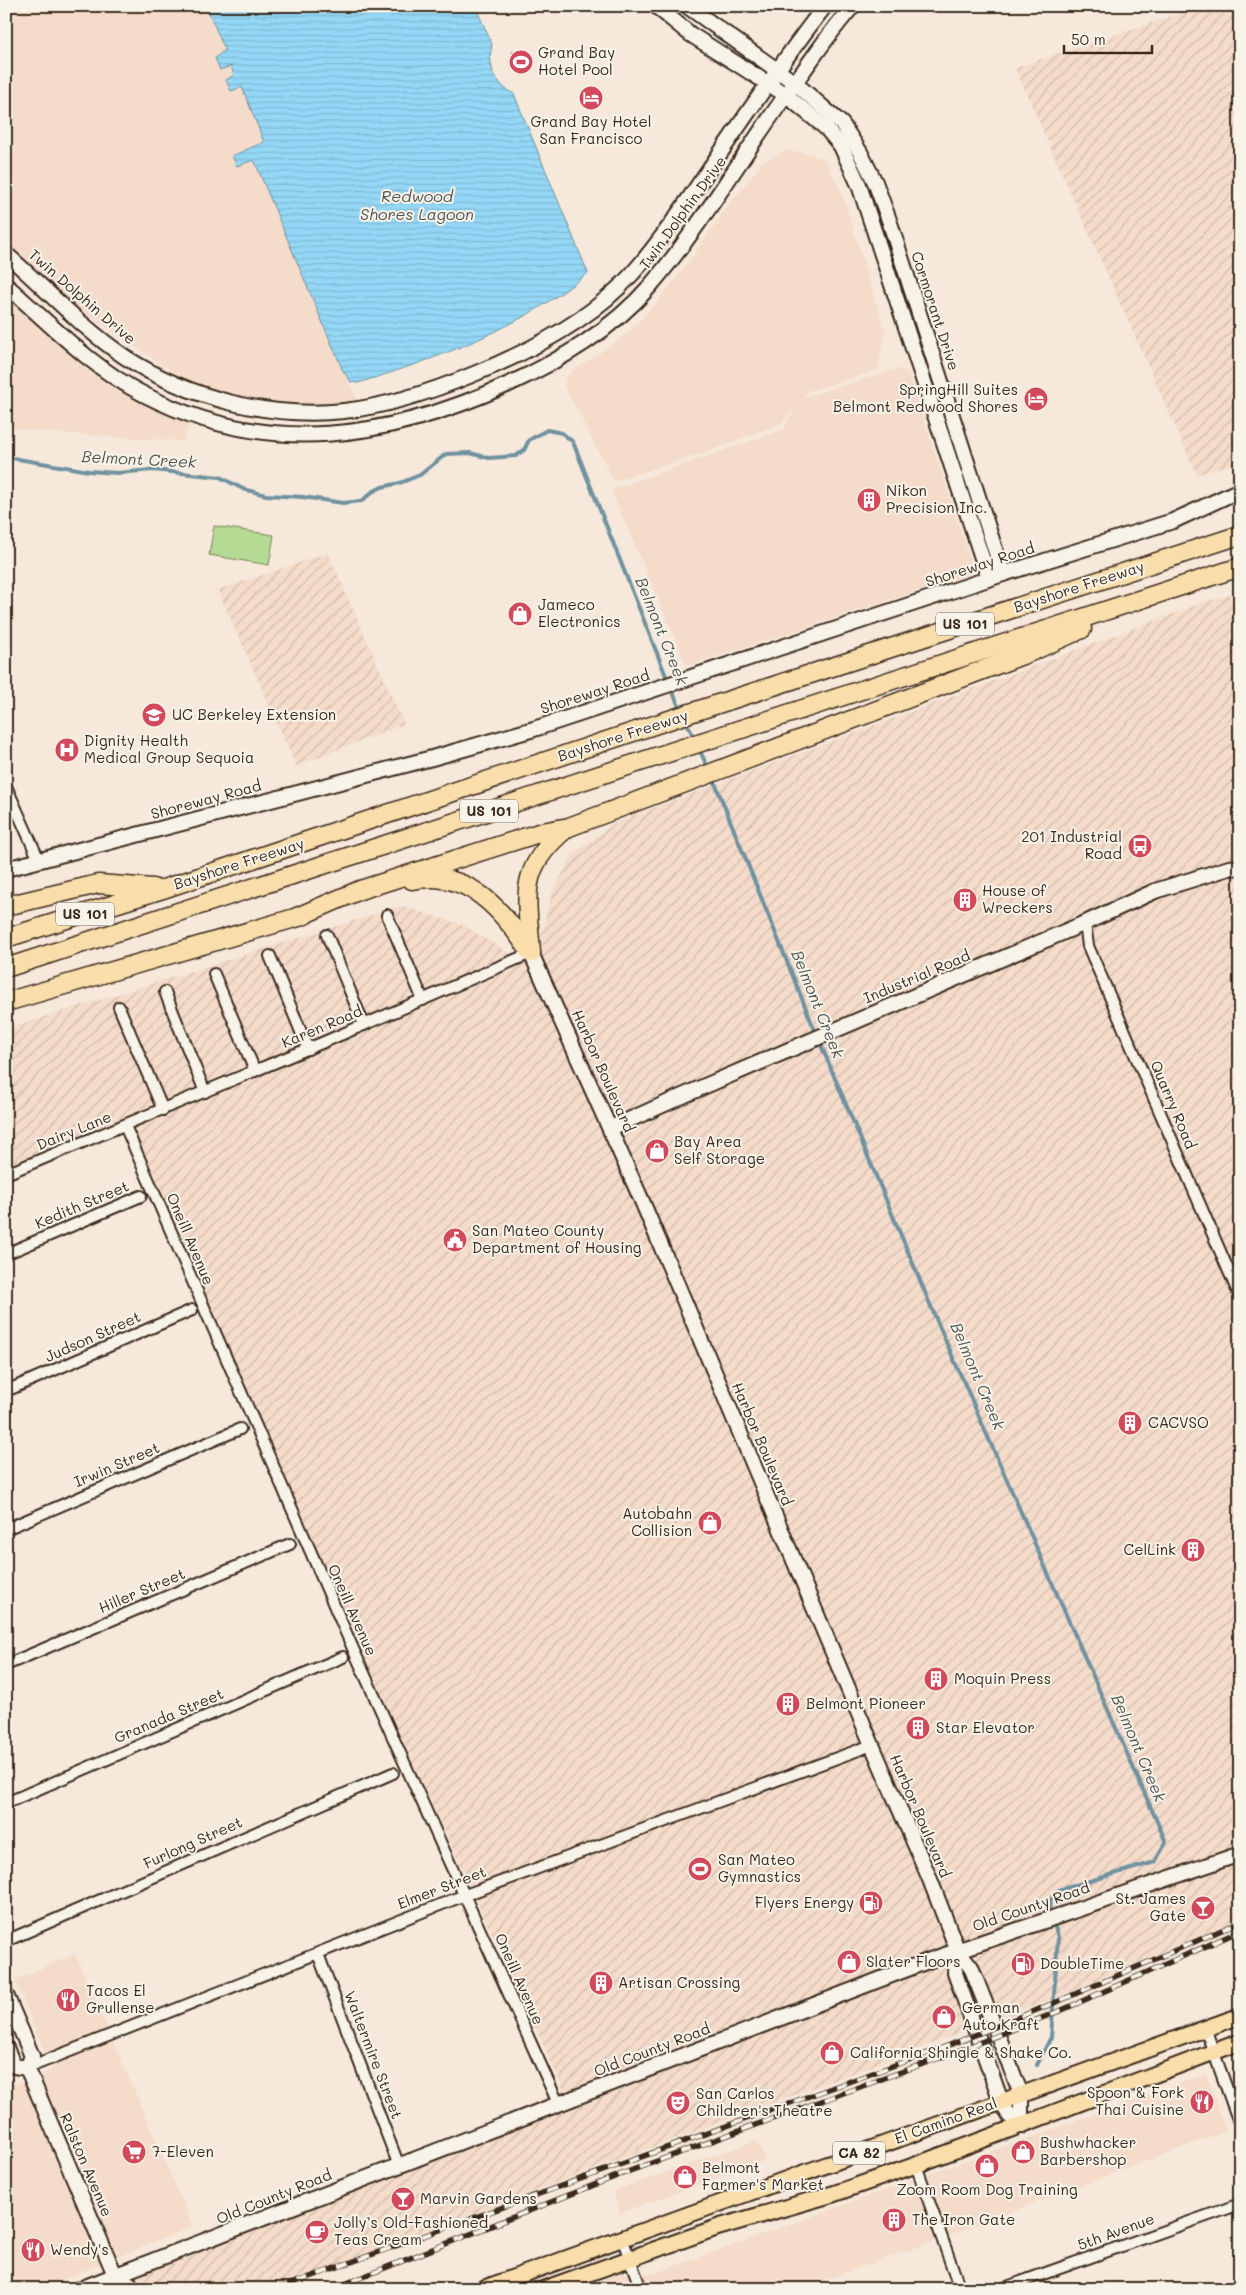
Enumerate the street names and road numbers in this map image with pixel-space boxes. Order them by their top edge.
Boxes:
street label: Twin Dolphin Drive [634,152,730,273]
street label: Twin Dolphin Drive [25,244,140,348]
street label: Cormorant Drive [907,249,965,373]
street label: Shoreway Road [923,537,1037,591]
street label: Bayshore Freeway [1011,555,1147,617]
road number: US 101 [936,612,994,636]
street label: Shoreway Road [538,664,652,718]
street label: Bayshore Freeway [555,704,691,766]
street label: Shoreway Road [148,775,263,823]
road number: US 101 [460,799,518,822]
street label: Bayshore Freeway [171,832,307,894]
road number: US 101 [56,902,114,926]
street label: Industrial Road [860,945,973,1008]
street label: Karen Road [278,1000,365,1052]
street label: Harbor Boulevard [568,1006,640,1135]
street label: Quarry Road [1146,1057,1202,1152]
street label: Dairy Lane [33,1106,114,1154]
street label: Kedith Street [32,1175,132,1233]
street label: Oneill Avenue [163,1189,219,1288]
street label: Judson Street [41,1306,144,1366]
street label: Harbor Boulevard [728,1379,798,1508]
street label: Irwin Street [71,1437,162,1491]
street label: Oneill Avenue [324,1561,382,1659]
street label: Hiller Street [95,1563,188,1617]
street label: Granada Street [111,1683,226,1747]
street label: Harbor Boulevard [886,1751,956,1880]
street label: Furlong Street [140,1811,245,1873]
street label: Elmer Street [394,1861,489,1913]
street label: Old County Road [969,1877,1092,1935]
street label: Oneill Avenue [491,1930,549,2028]
street label: Waltermire Street [340,1988,408,2122]
street label: Old County Road [591,2018,712,2080]
street label: El Camino Real [892,2092,1000,2148]
street label: Ralston Avenue [56,2110,118,2219]
road number: CA 82 [833,2142,885,2164]
street label: Old County Road [213,2164,334,2228]
street label: 5th Avenue [1074,2208,1157,2254]

